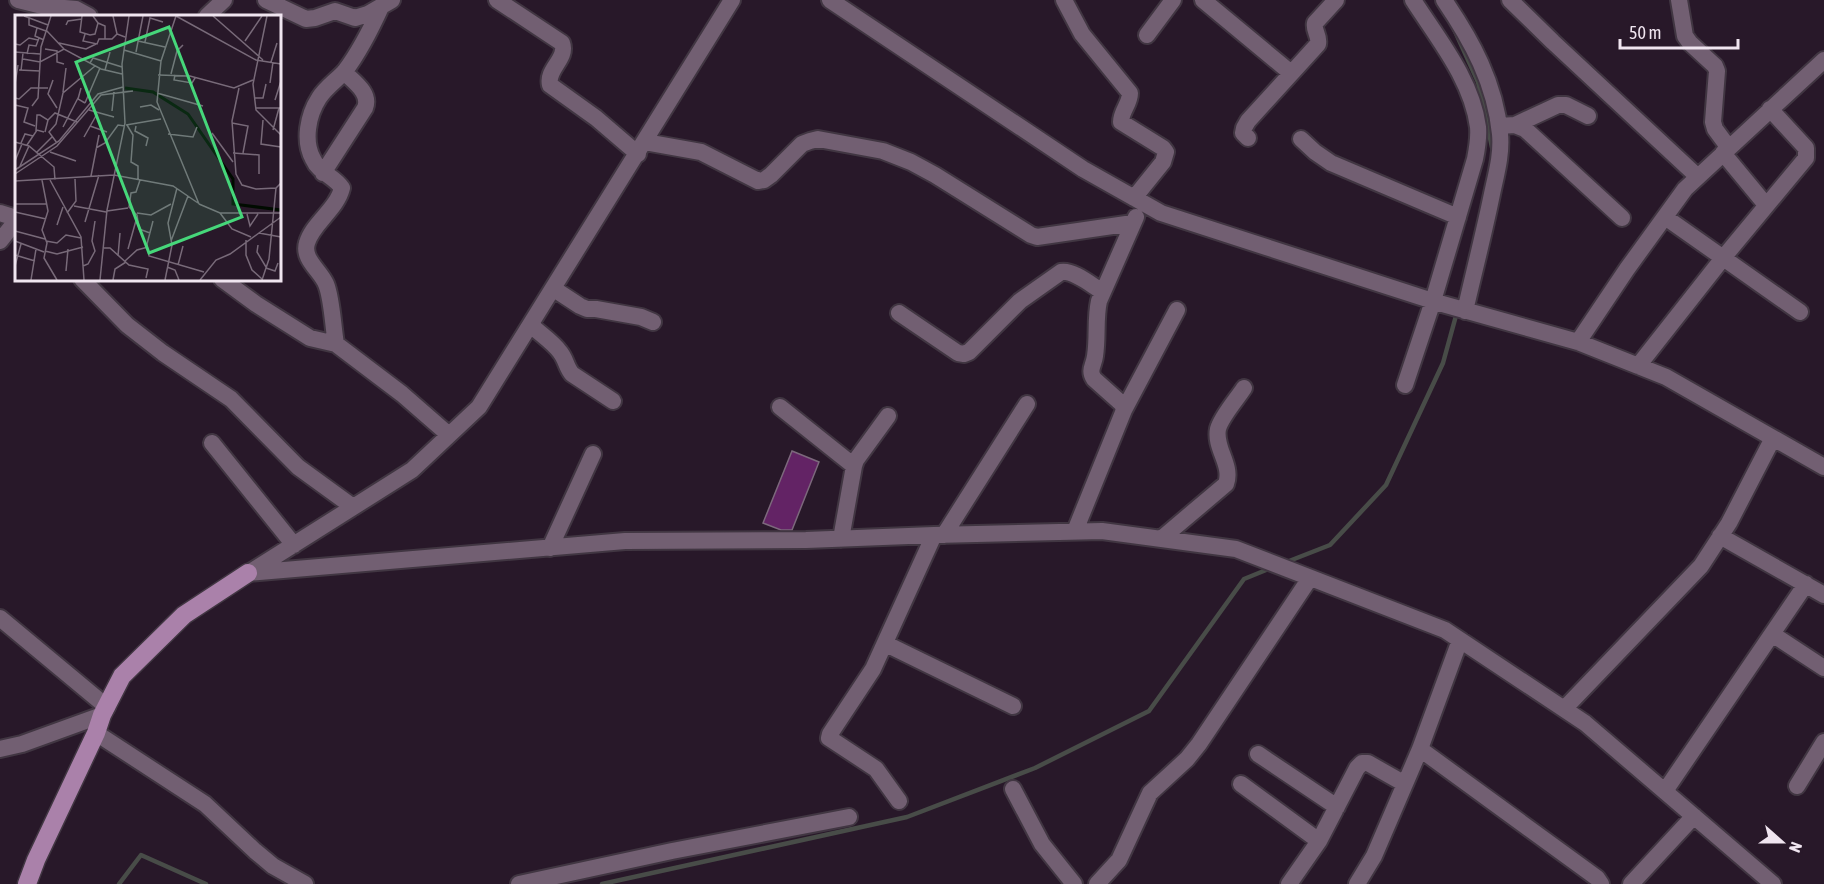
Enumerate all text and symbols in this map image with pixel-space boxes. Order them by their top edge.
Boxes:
scale bar [1620,12,1738,50]
inset map [15,15,280,280]
text: 50 m [1629,22,1661,43]
north arrow [1752,812,1812,872]
text: N [1786,840,1806,855]

